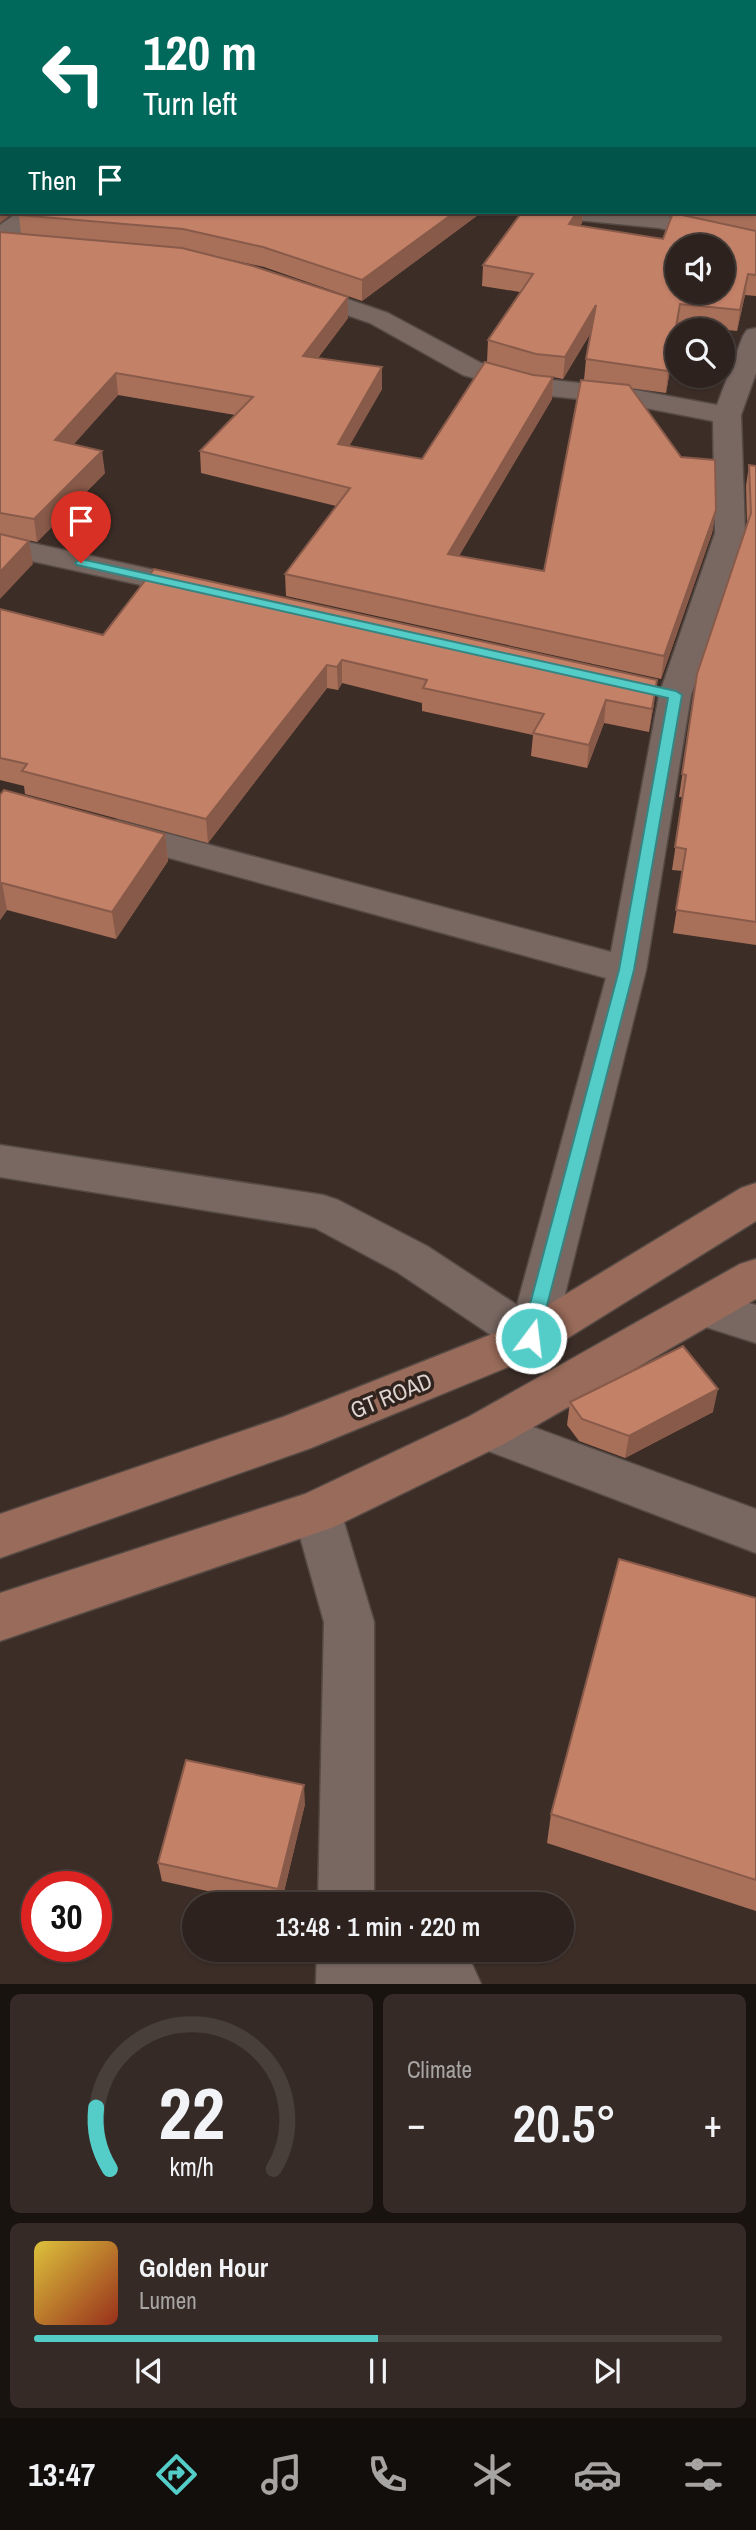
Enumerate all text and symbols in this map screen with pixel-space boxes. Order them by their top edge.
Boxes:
text: 120 m [143,19,257,85]
icon: left [28,28,119,119]
text: Turn left [143,82,237,125]
icon: arrive [91,161,129,199]
text: Then [28,163,77,198]
map controls [665,234,735,388]
button: sound [665,234,735,304]
button: search [665,318,735,388]
pin [51,491,111,563]
icon: arrive [62,502,100,540]
position arrow [494,1301,568,1375]
street label: GT ROAD [346,1365,436,1425]
speed limit sign: 30 [21,1871,112,1962]
text: 13:48 · 1 min · 220 m [276,1909,480,1944]
text: Climate [407,2054,472,2085]
text: 22 [158,2065,225,2163]
text: 20.5° [513,2088,616,2158]
text: − [407,2098,425,2149]
text: + [704,2098,722,2149]
text: km/h [169,2150,214,2184]
text: Golden Hour [139,2250,268,2285]
text: Lumen [139,2285,197,2316]
icon: previous [130,2352,168,2390]
icon: pause [359,2352,397,2390]
icon: next [588,2352,626,2390]
icon: directions [152,2450,201,2499]
icon: music [257,2450,306,2499]
icon: phone [363,2450,412,2499]
icon: climate [468,2450,517,2499]
icon: car [573,2450,622,2499]
icon: filters [679,2450,728,2499]
text: 13:47 [28,2453,95,2496]

